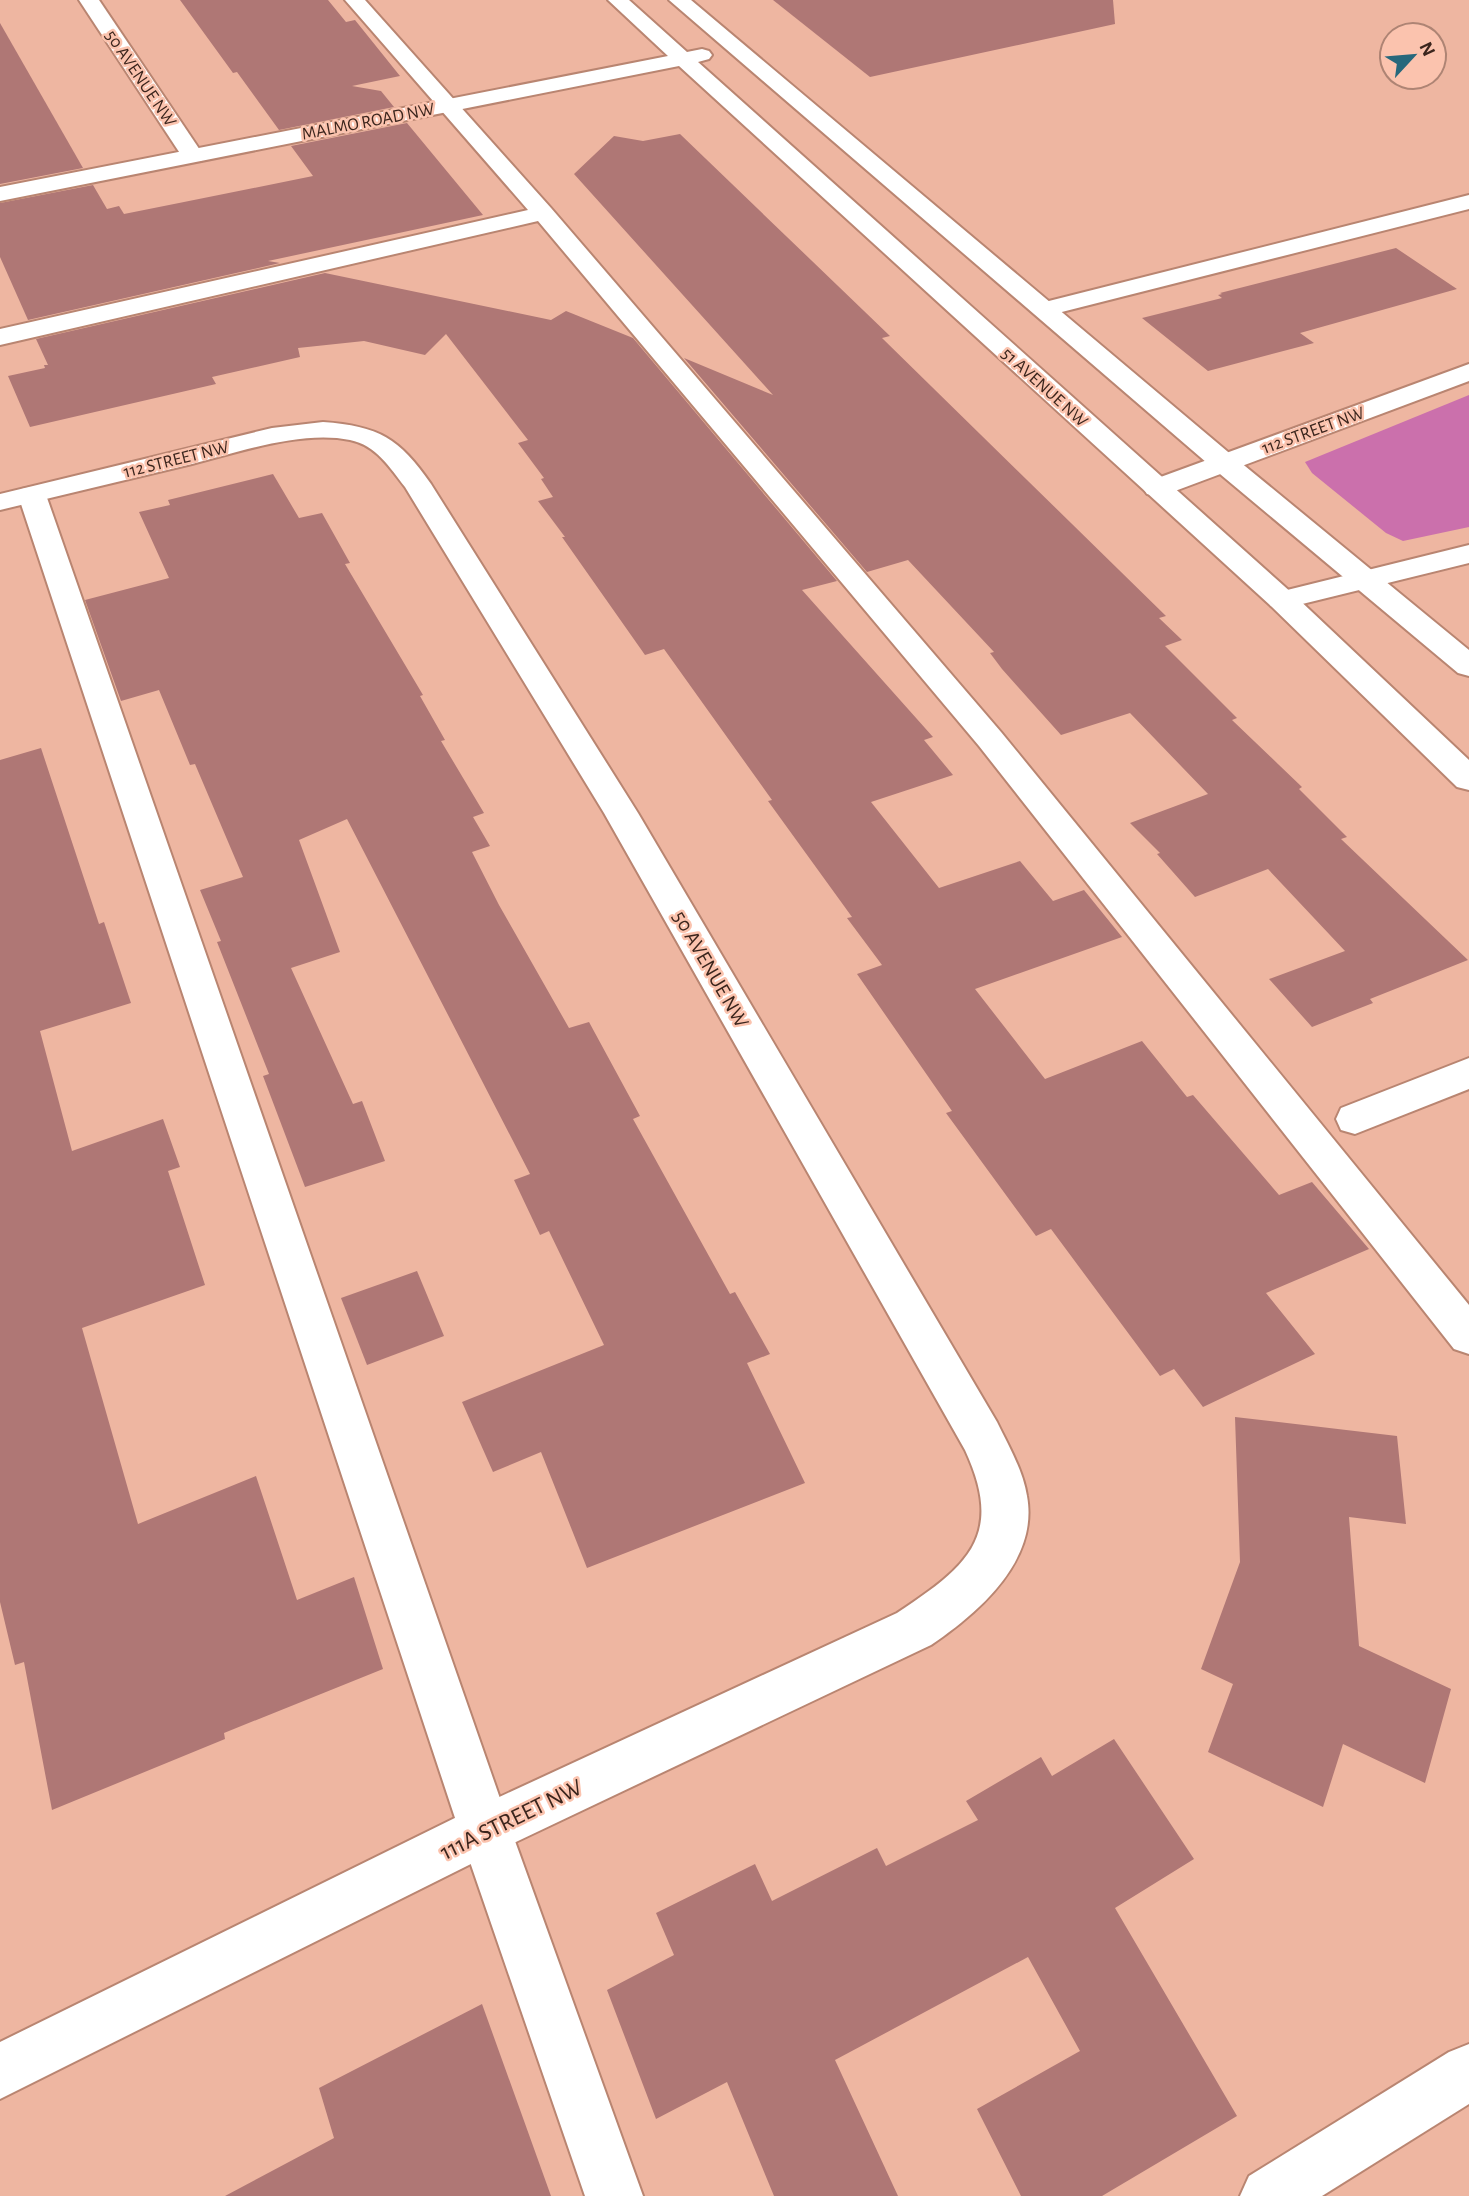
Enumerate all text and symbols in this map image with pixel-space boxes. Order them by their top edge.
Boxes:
north arrow [1378,21,1448,91]
street label: 50 AVENUE NW [101,27,179,130]
text: N [1415,39,1438,59]
street label: MALMO ROAD NW [300,100,436,144]
street label: 51 AVENUE NW [998,345,1091,431]
street label: 112 STREET NW [1260,404,1367,458]
street label: 112 STREET NW [122,438,231,482]
street label: 50 AVENUE NW [669,907,752,1031]
street label: 111A STREET NW [437,1775,587,1865]

